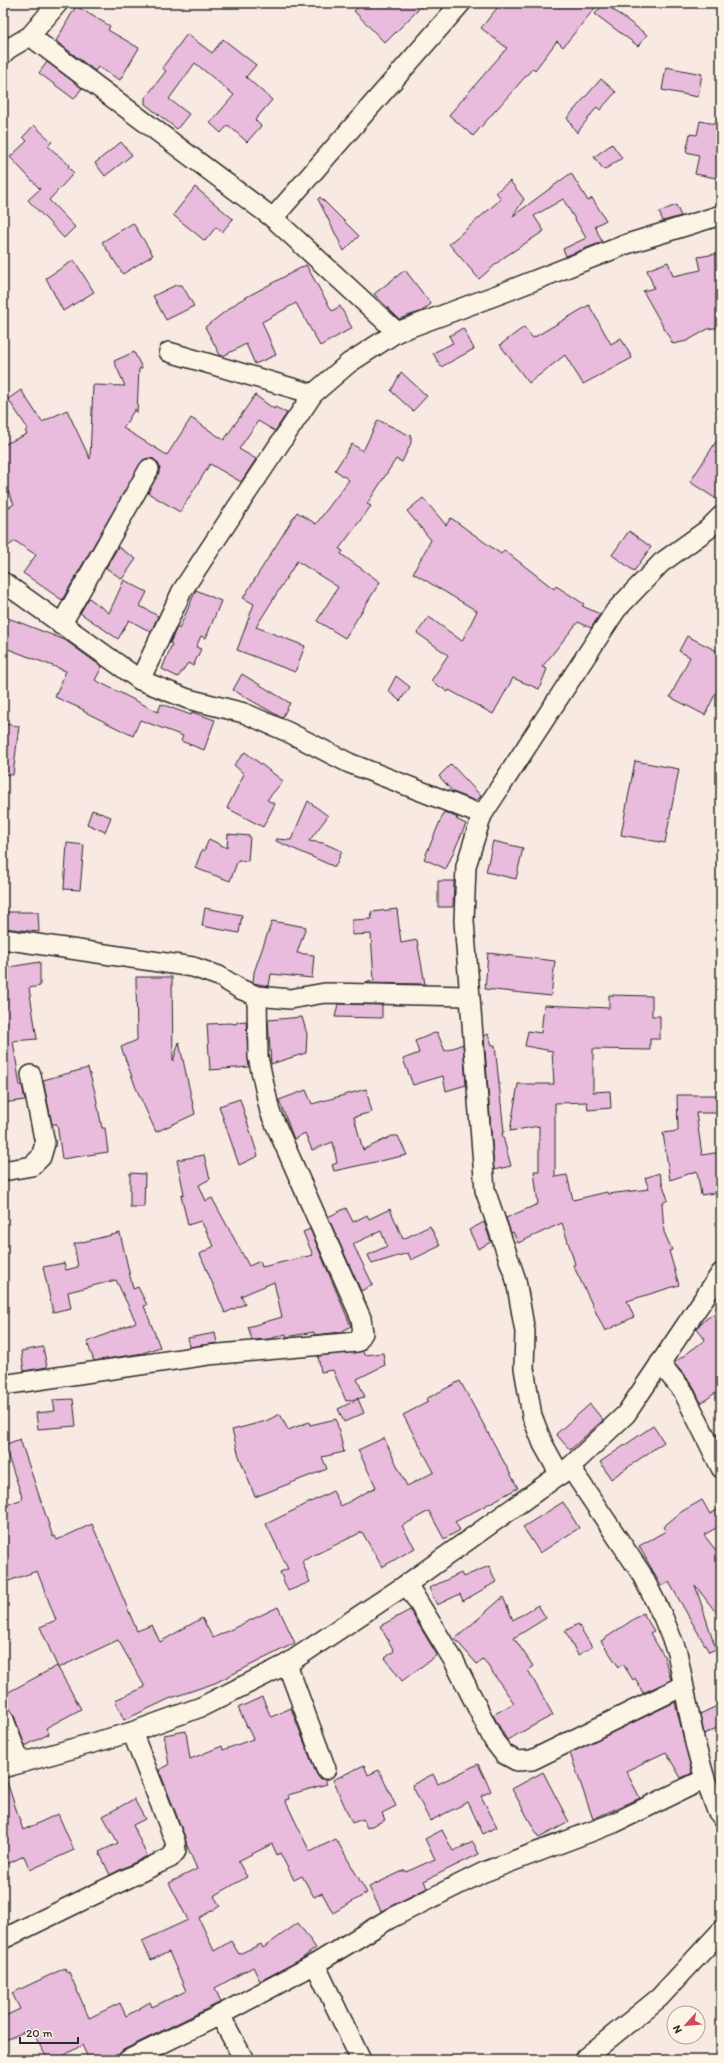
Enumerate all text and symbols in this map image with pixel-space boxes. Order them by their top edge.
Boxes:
north arrow [666,2005,706,2045]
scale bar [20,2019,78,2045]
text: N [670,2023,685,2036]
text: 20 m [26,2026,53,2040]

